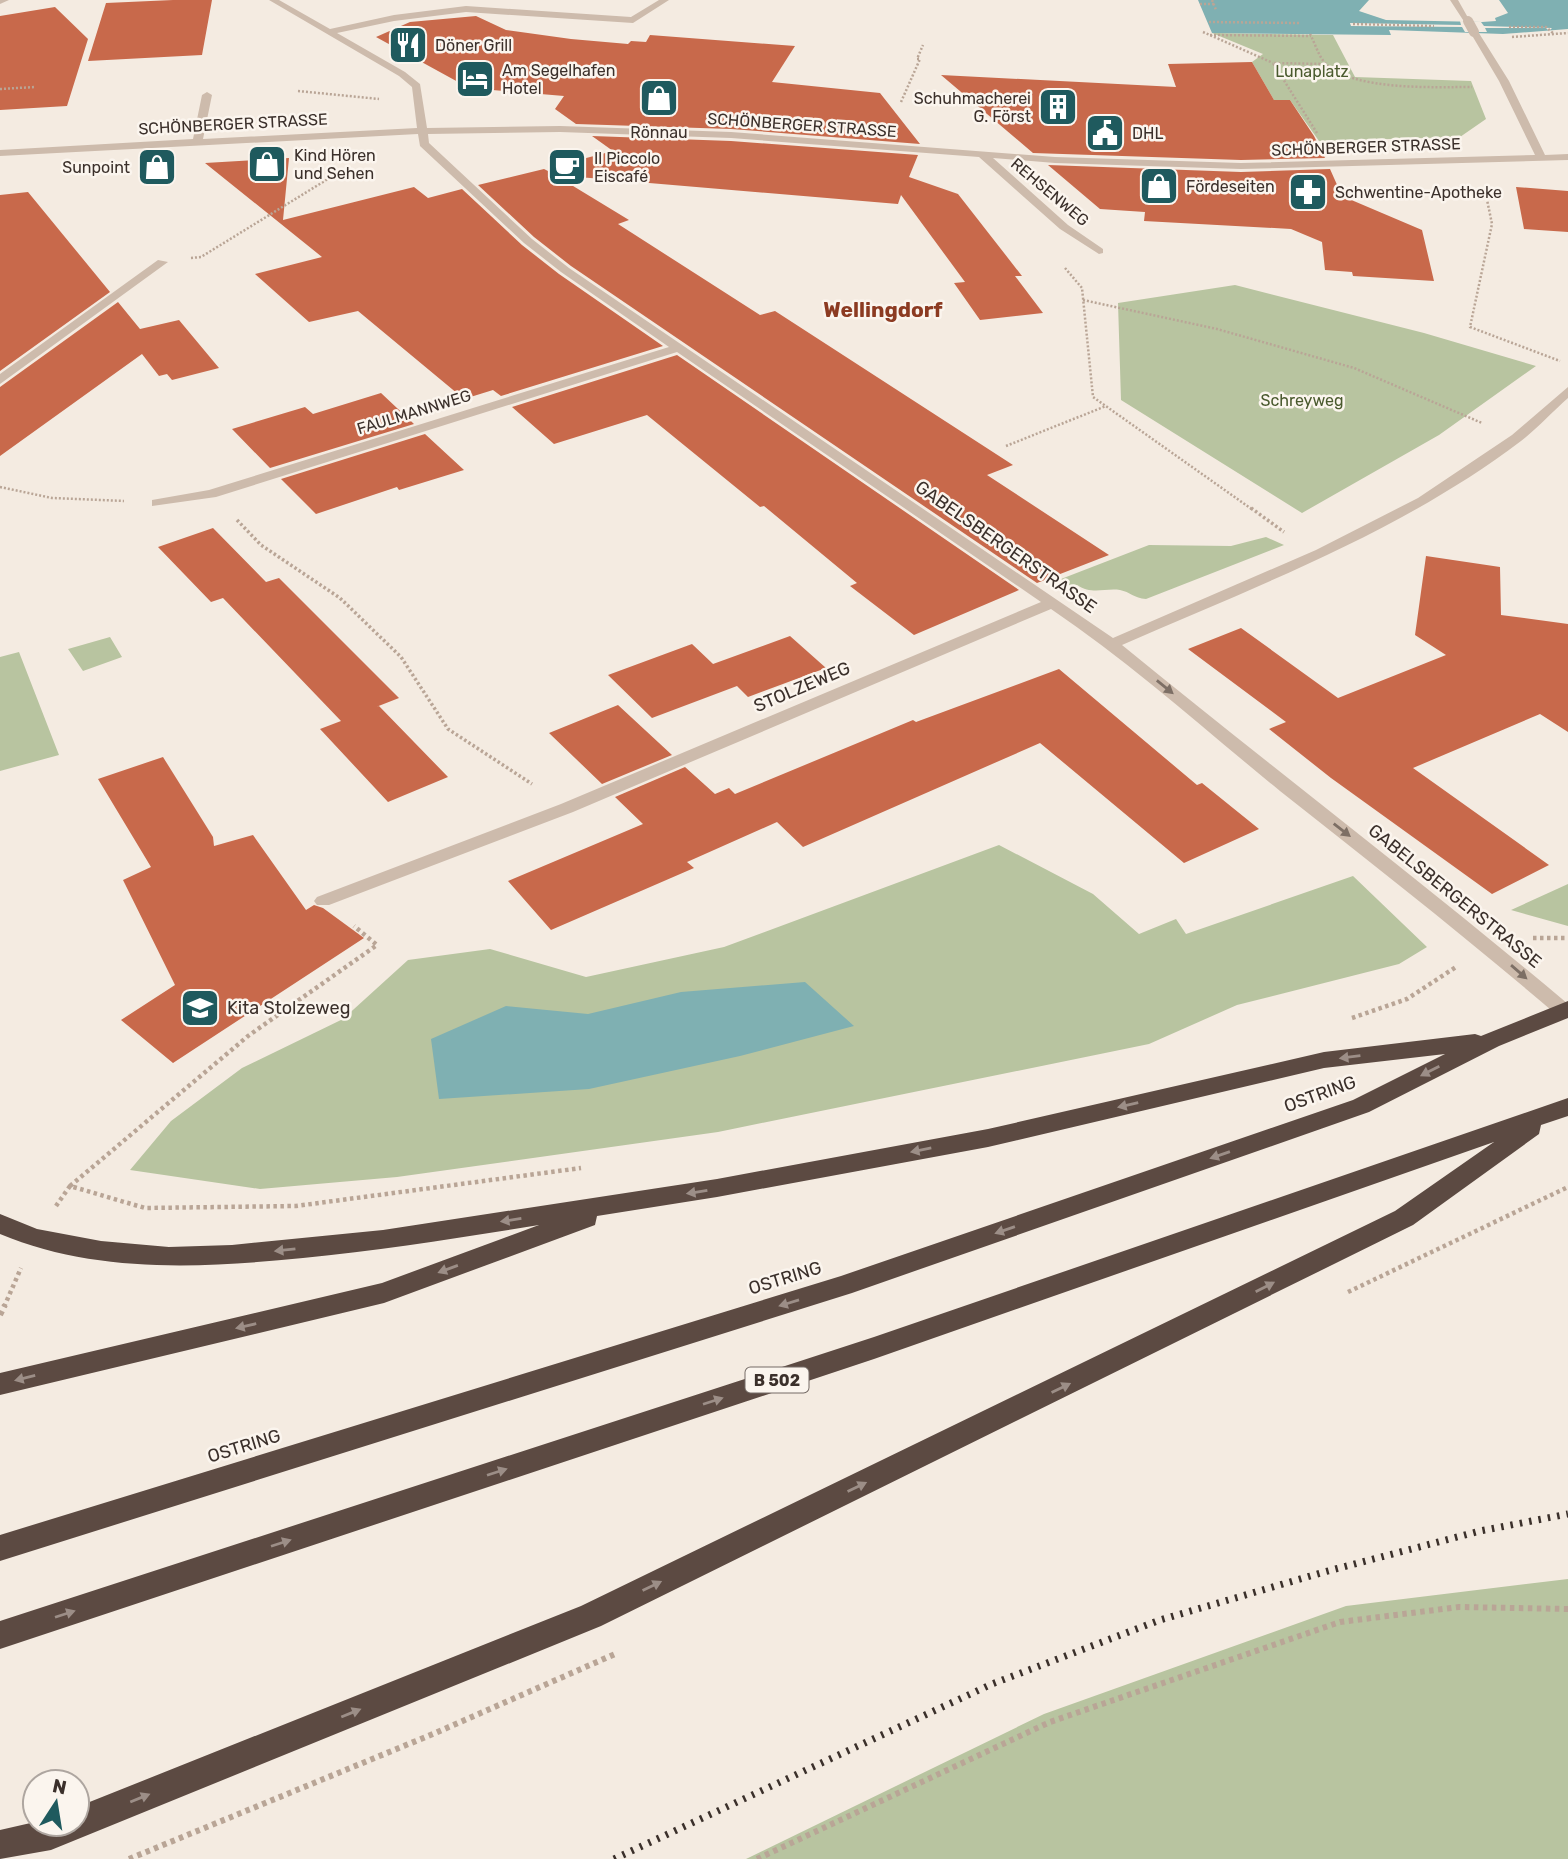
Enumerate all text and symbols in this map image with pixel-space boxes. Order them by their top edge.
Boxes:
restaurant icon: Döner Grill [387,24,429,66]
place label: Döner Grill [435,36,512,55]
hotel icon: Am Segelhafen Hotel [454,58,496,100]
place label: Am Segelhafen Hotel [502,61,615,98]
park label: Lunaplatz [1275,62,1349,81]
shop icon: Rönnau [638,77,680,119]
building icon: Schuhmacherei G. Först [1037,86,1079,128]
place label: Schuhmacherei G. Först [914,89,1031,126]
street label: SCHÖNBERGER STRASSE [707,109,897,141]
street label: SCHÖNBERGER STRASSE [138,110,328,138]
public building icon: DHL [1084,112,1126,154]
place label: Rönnau [630,123,688,142]
place label: DHL [1132,124,1163,143]
street label: SCHÖNBERGER STRASSE [1271,134,1461,160]
shop icon: Kind Hören und Sehen [246,143,288,185]
shop icon: Sunpoint [136,146,178,188]
place label: Kind Hören und Sehen [294,146,376,183]
cafe icon: Il Piccolo Eiscafé [546,146,588,188]
place label: Il Piccolo Eiscafé [594,149,660,186]
street label: REHSENWEG [1007,154,1093,230]
place label: Sunpoint [62,158,130,177]
shop icon: Fördeseiten [1138,165,1180,207]
pharmacy icon: Schwentine-Apotheke [1287,171,1329,213]
place label: Fördeseiten [1186,177,1275,196]
place label: Schwentine-Apotheke [1335,183,1502,202]
district label: Wellingdorf [823,297,943,322]
street label: FAULMANNWEG [355,386,473,438]
park label: Schreyweg [1260,391,1344,410]
street label: GABELSBERGERSTRASSE [911,476,1101,618]
street label: STOLZEWEG [750,657,854,717]
one-way arrow [1157,679,1174,694]
street label: GABELSBERGERSTRASSE [1364,819,1546,973]
one-way arrow [1333,823,1351,837]
one-way arrow [1511,964,1528,979]
school or university icon: Kita Stolzeweg [179,987,221,1029]
place label: Kita Stolzeweg [227,997,350,1019]
one-way arrow [1339,1051,1361,1062]
one-way arrow [1420,1065,1440,1077]
street label: OSTRING [1281,1071,1359,1117]
one-way arrow [1117,1100,1139,1111]
one-way arrow [910,1145,932,1156]
one-way arrow [1209,1150,1230,1161]
one-way arrow [686,1187,708,1198]
one-way arrow [500,1215,522,1226]
one-way arrow [994,1225,1015,1236]
one-way arrow [274,1245,296,1256]
street label: OSTRING [746,1256,824,1300]
one-way arrow [437,1264,458,1275]
one-way arrow [1255,1281,1275,1292]
one-way arrow [778,1298,799,1308]
one-way arrow [235,1320,257,1331]
road number: B 502 [746,1368,808,1392]
one-way arrow [14,1373,36,1384]
one-way arrow [1051,1382,1071,1393]
one-way arrow [703,1395,724,1406]
street label: OSTRING [205,1424,283,1468]
one-way arrow [487,1466,508,1477]
one-way arrow [847,1481,867,1493]
one-way arrow [271,1537,292,1548]
one-way arrow [642,1581,662,1592]
one-way arrow [54,1608,75,1619]
one-way arrow [341,1707,362,1718]
north arrow [21,1768,91,1838]
text: N [50,1774,69,1800]
one-way arrow [130,1792,151,1803]

